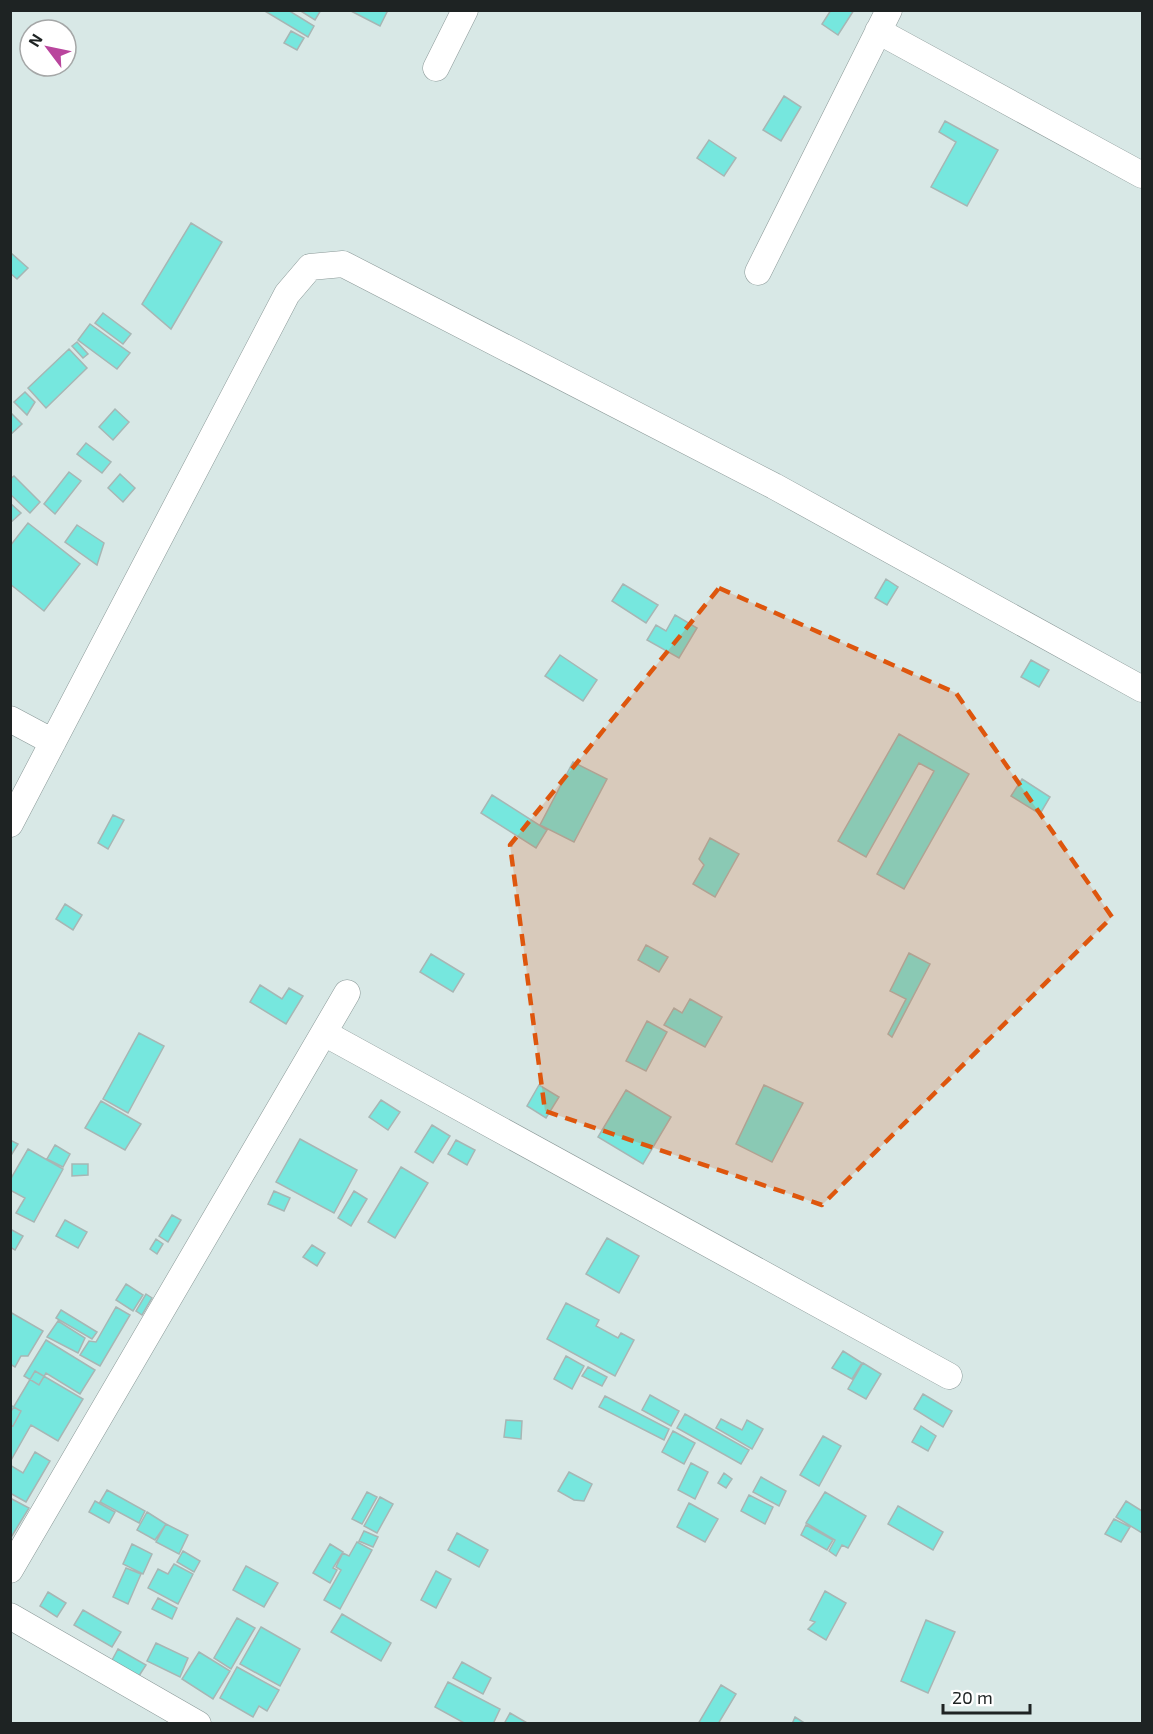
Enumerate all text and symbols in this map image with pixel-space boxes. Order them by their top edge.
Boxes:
north arrow [18,18,78,78]
text: N [24,30,46,50]
scale bar [943,1677,1030,1715]
text: 20 m [952,1686,993,1708]

